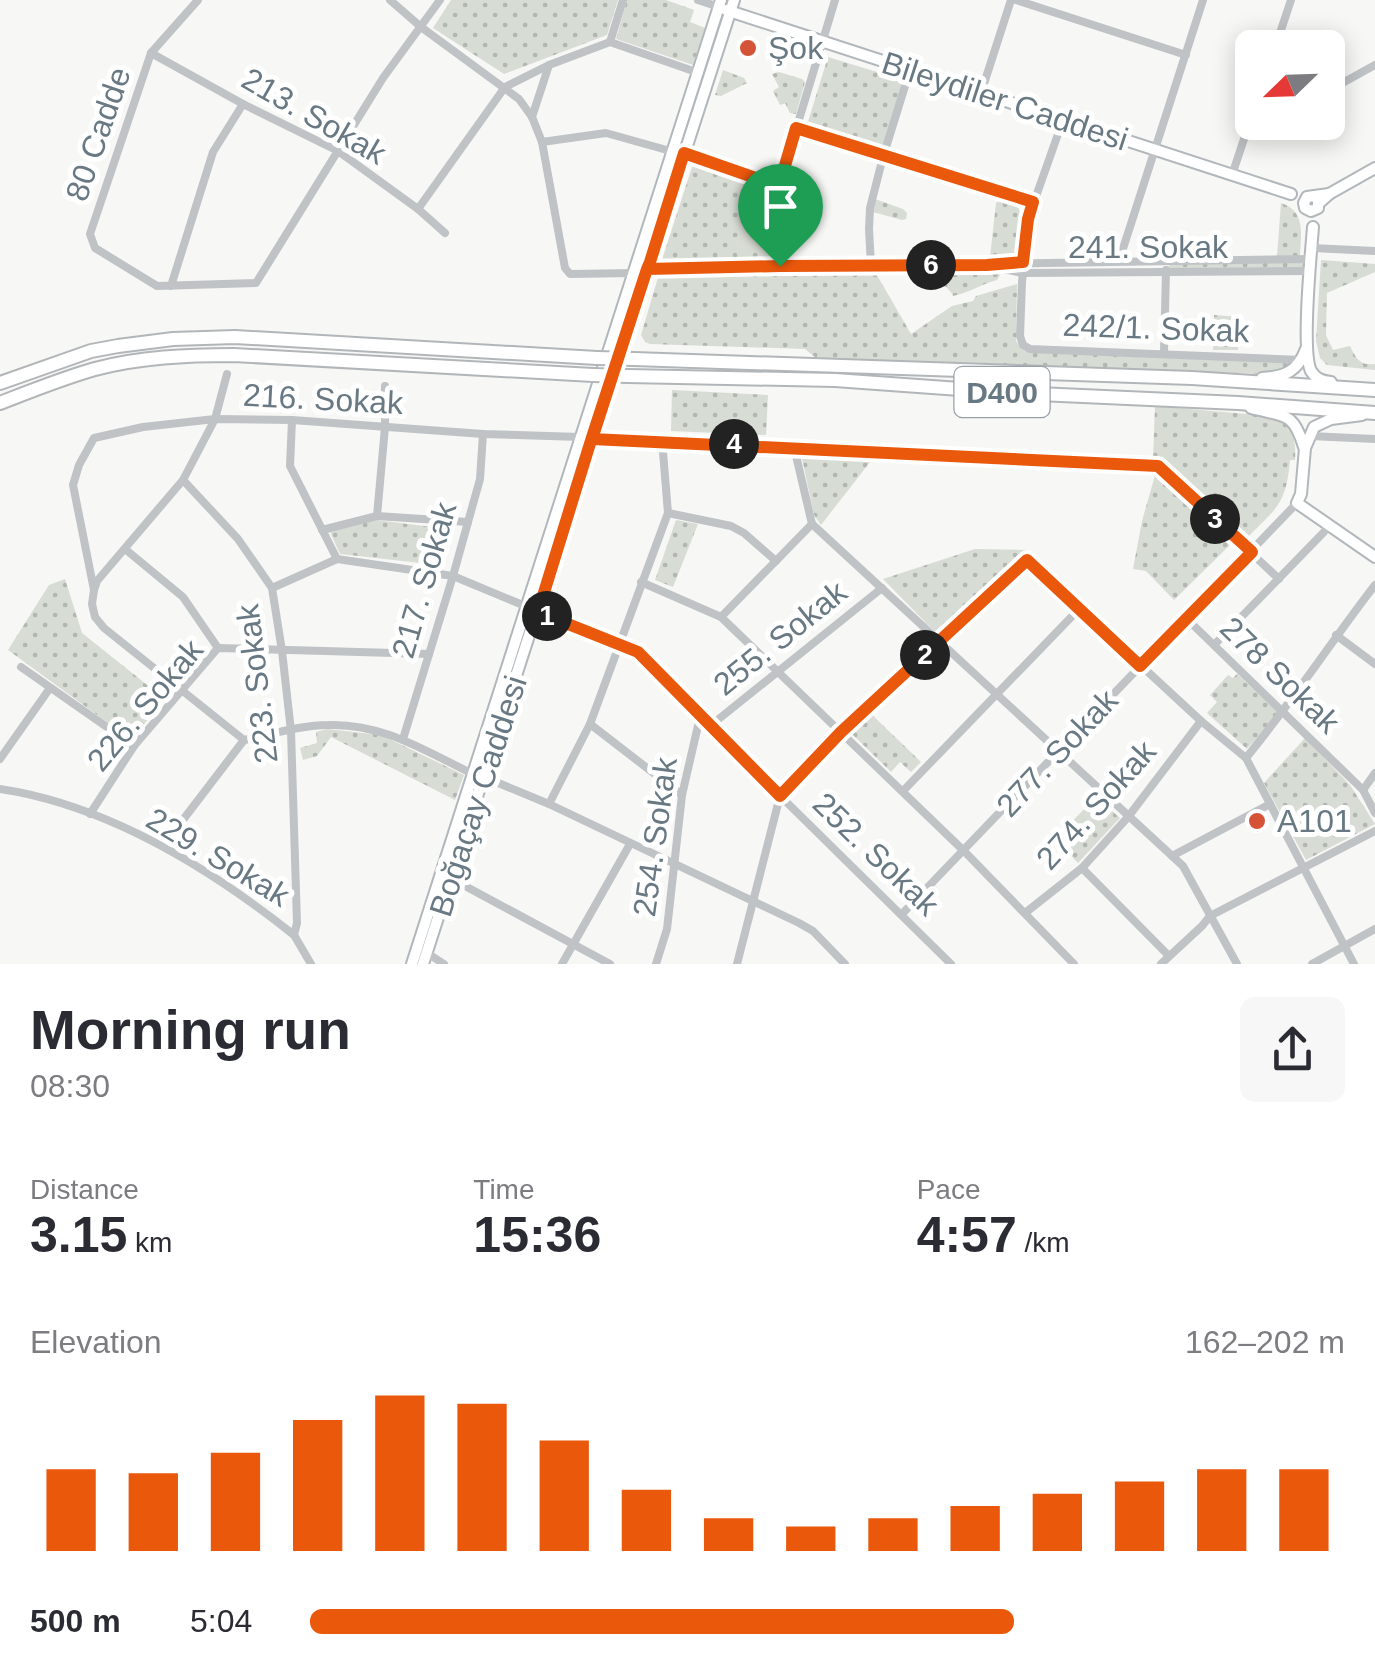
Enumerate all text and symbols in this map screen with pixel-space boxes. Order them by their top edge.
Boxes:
place label: Şok [768,30,824,66]
north arrow [1235,30,1345,140]
map controls [1235,30,1345,140]
marker: Şok [737,37,759,59]
street label: Bileydiler Caddesi [878,44,1132,158]
street label: 213. Sokak [236,60,393,172]
street label: 80 Cadde [58,63,138,205]
pin [738,164,823,267]
icon: arrive [753,179,808,234]
street label: 241. Sokak [1068,229,1229,265]
pin: 6 [906,240,956,290]
text: 6 [923,249,939,280]
street label: 242/1. Sokak [1062,307,1251,349]
road number: D400 [954,367,1050,417]
street label: 216. Sokak [242,377,405,421]
pin: 4 [709,419,759,469]
text: 4 [726,428,742,459]
pin: 3 [1190,494,1240,544]
street label: 217. Sokak [385,497,464,662]
text: 3 [1207,503,1223,534]
street label: 255. Sokak [706,573,854,702]
pin: 1 [522,591,572,641]
text: 1 [539,600,555,631]
street label: 223. Sokak [229,601,285,766]
street label: 278 Sokak [1213,610,1348,741]
pin: 2 [900,630,950,680]
street label: 226. Sokak [80,631,211,778]
text: 2 [917,639,933,670]
street label: Boğaçay Caddesi [422,671,534,921]
street label: 277. Sokak [989,681,1125,824]
street label: 274. Sokak [1029,733,1164,877]
street label: 254. Sokak [626,754,684,919]
street label: 252. Sokak [806,785,947,923]
street label: 229. Sokak [140,800,297,914]
place label: A101 [1277,803,1352,839]
marker: A101 [1246,810,1268,832]
button: share [1240,997,1345,1102]
text: Morning run [30,999,351,1061]
text: 08:30 [30,1068,110,1104]
text: Distance [30,1174,139,1205]
text: Time [473,1174,535,1205]
text: Pace [917,1174,980,1205]
text: 3.15 [30,1207,127,1263]
text: 15:36 [473,1207,601,1263]
text: 4:57 [917,1207,1017,1263]
text: km [127,1227,172,1258]
text: /km [1017,1227,1070,1258]
text: Elevation [30,1324,162,1360]
text: 162–202 m [1185,1324,1345,1360]
text: 500 m [30,1603,121,1639]
text: 5:04 [190,1603,252,1639]

